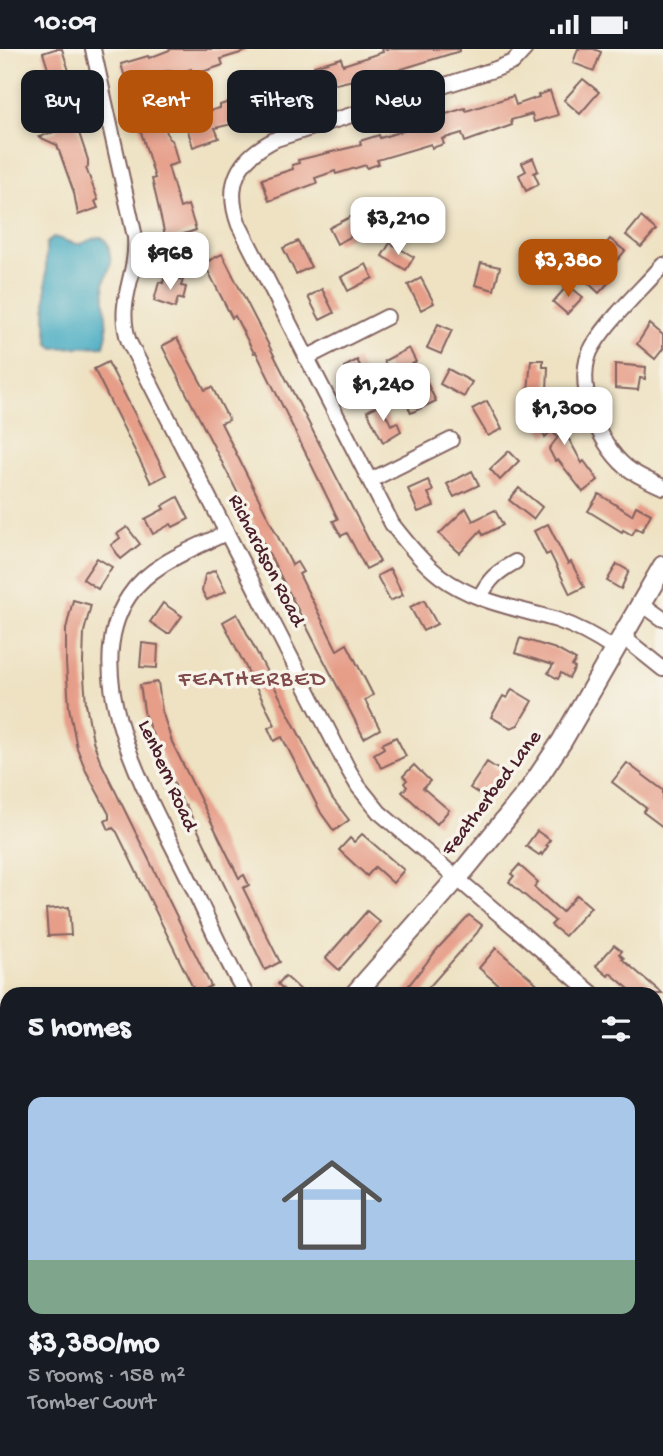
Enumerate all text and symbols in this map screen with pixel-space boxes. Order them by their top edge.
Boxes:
text: 10:09 [35,9,96,40]
chip: Buy [21,70,104,133]
chip: Rent [118,70,213,133]
chip: Filters [227,70,337,133]
chip: New [351,70,445,133]
pin: $3,210 [341,197,455,257]
text: $3,210 [366,206,430,233]
pin: $968 [129,233,211,292]
pin: $3,380 [511,239,625,299]
text: $968 [147,241,193,268]
text: $3,380 [534,248,602,275]
pin: $1,240 [326,363,440,423]
text: $1,240 [352,372,414,399]
pin: $1,300 [507,387,621,447]
text: $1,300 [532,396,596,423]
street label: Richardson Road [221,491,310,633]
district label: FEATHERBED [177,667,328,694]
street label: Lenbern Road [130,717,202,837]
street label: Featherbed Lane [437,725,549,863]
icon: filters [597,1010,635,1048]
text: 5 homes [28,1012,130,1047]
icon: home [269,1142,395,1268]
text: $3,380/mo [28,1328,160,1363]
text: 5 rooms · 158 m² [28,1363,185,1390]
text: Tomber Court [28,1390,155,1417]

